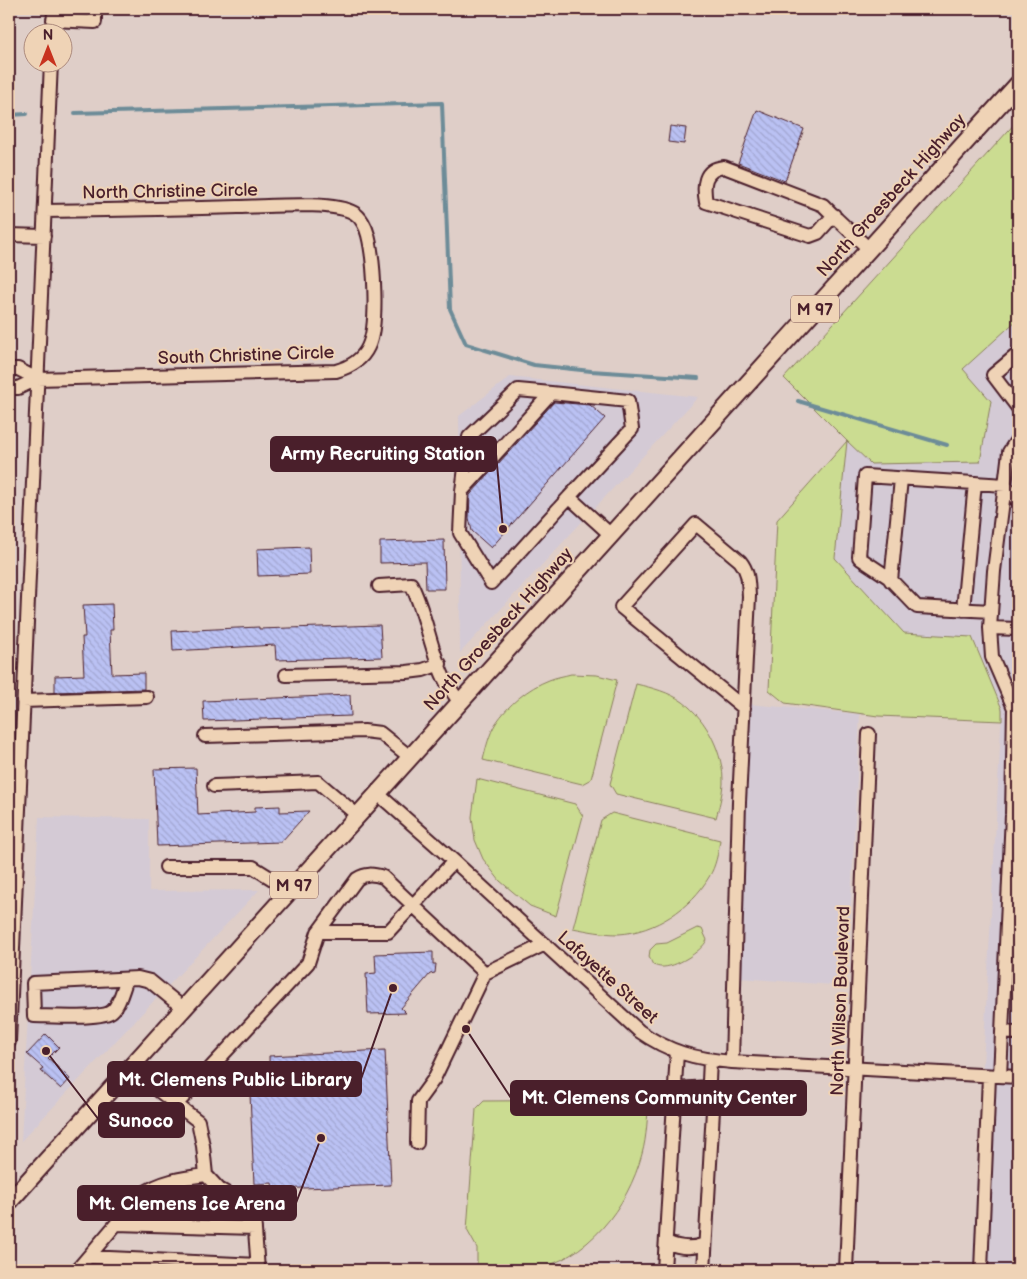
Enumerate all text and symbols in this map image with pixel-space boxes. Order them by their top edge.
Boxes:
north arrow [22,22,72,72]
text: N [43,27,53,44]
street label: North Groesbeck Highway [813,109,971,281]
street label: North Christine Circle [82,179,258,204]
road number: M 97 [791,296,839,322]
street label: South Christine Circle [158,342,335,369]
callout: Army Recruiting Station [271,437,496,471]
text: Army Recruiting Station [280,443,485,466]
street label: North Groesbeck Highway [420,543,578,715]
road number: M 97 [270,872,318,898]
street label: North Wilson Boulevard [827,906,854,1096]
street label: Lafayette Street [553,927,663,1028]
callout: Mt. Clemens Public Library [108,1062,361,1096]
text: Mt. Clemens Public Library [118,1069,352,1092]
callout: Mt. Clemens Community Center [511,1081,806,1115]
text: Mt. Clemens Community Center [521,1087,797,1110]
callout: Sunoco [99,1103,184,1137]
text: Sunoco [109,1110,174,1133]
callout: Mt. Clemens Ice Arena [78,1186,296,1220]
text: Mt. Clemens Ice Arena [88,1193,286,1216]

